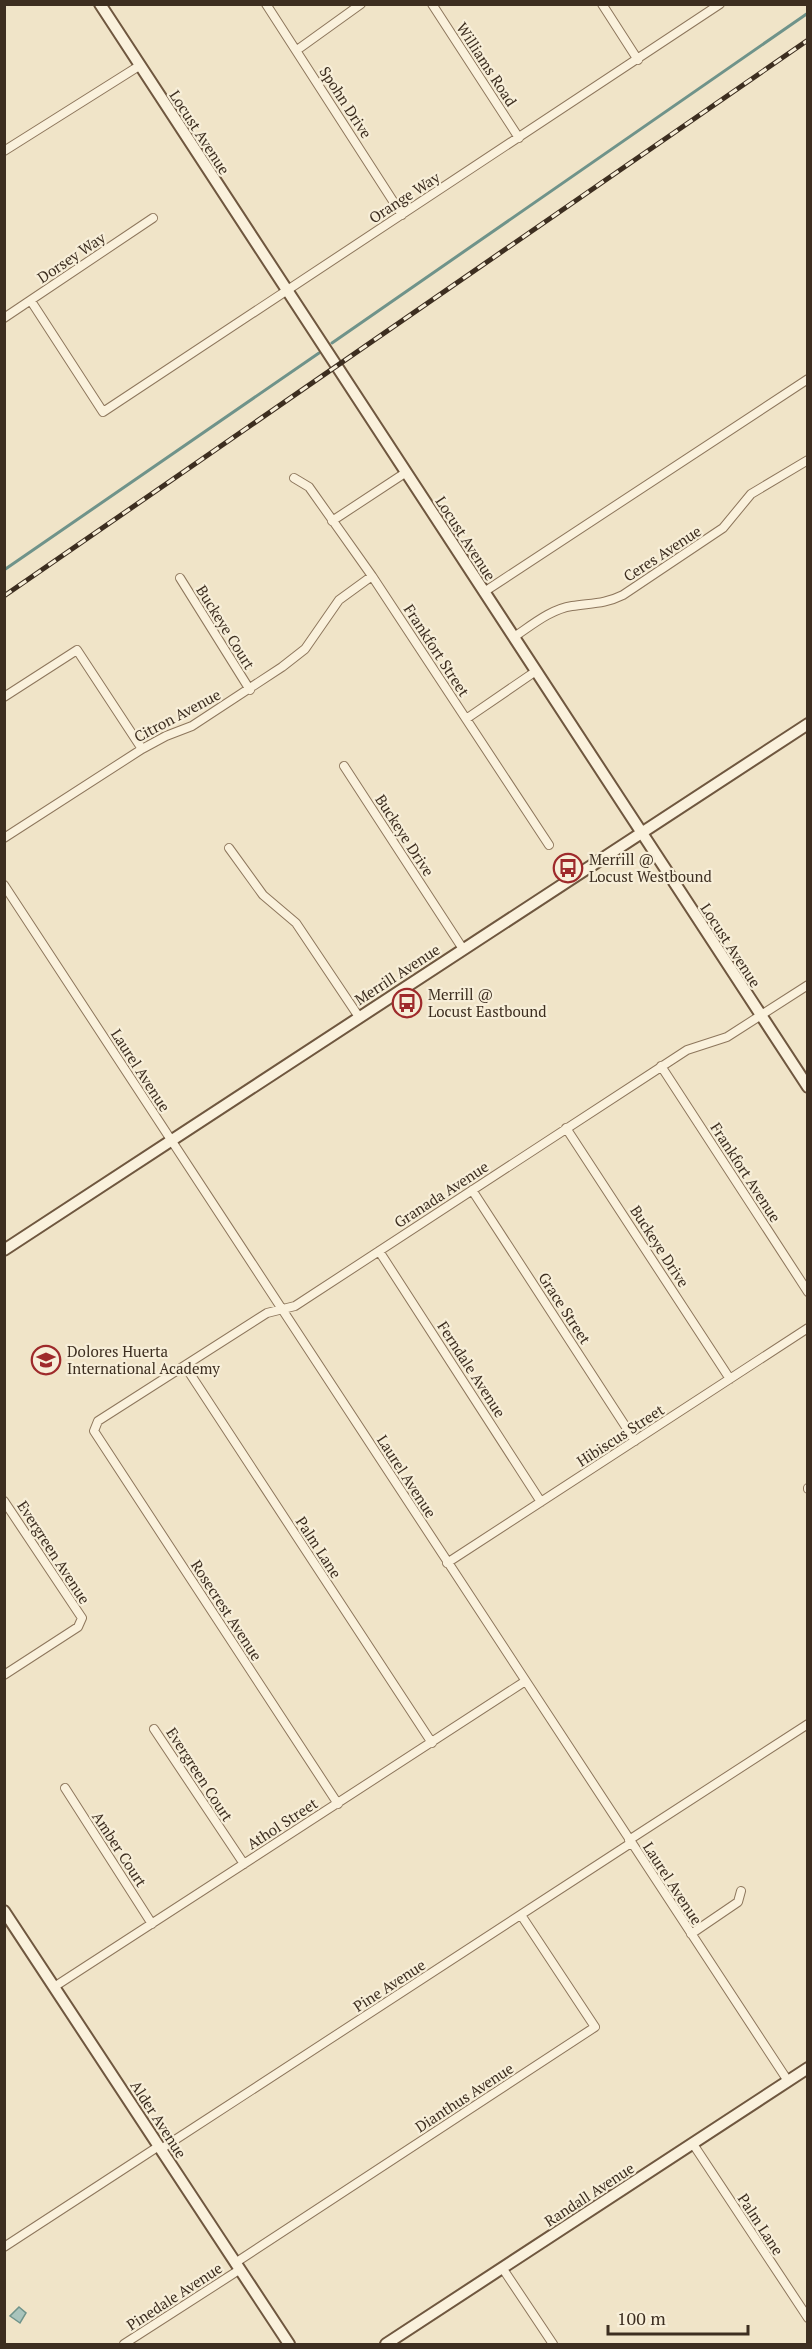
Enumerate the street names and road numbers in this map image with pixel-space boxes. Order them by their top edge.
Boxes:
street label: Williams Road [452,18,522,110]
street label: Spohn Drive [315,62,377,142]
street label: Locust Avenue [165,86,235,178]
street label: Orange Way [365,166,444,227]
street label: Dorsey Way [33,227,109,287]
street label: Locust Avenue [431,492,501,584]
street label: Ceres Avenue [619,520,705,586]
street label: Buckeye Court [192,581,260,673]
street label: Frankfort Street [400,600,475,700]
street label: Citron Avenue [130,684,224,746]
street label: Buckeye Drive [371,790,439,880]
street label: Locust Avenue [696,899,766,991]
street label: Merrill Avenue [350,939,444,1009]
street label: Laurel Avenue [107,1025,175,1115]
street label: Frankfort Avenue [706,1118,786,1226]
street label: Granada Avenue [390,1156,492,1232]
street label: Buckeye Drive [626,1201,694,1291]
street label: Grace Street [534,1268,596,1348]
street label: Ferndale Avenue [433,1317,511,1421]
street label: Hibiscus Street [572,1399,668,1471]
street label: Laurel Avenue [373,1431,441,1521]
street label: Evergreen Avenue [13,1496,95,1608]
street label: Palm Lane [292,1512,346,1582]
street label: Rosecrest Avenue [187,1556,267,1664]
street label: Evergreen Court [162,1723,238,1825]
street label: Athol Street [243,1792,322,1853]
street label: Amber Court [88,1808,152,1891]
street label: Laurel Avenue [639,1838,707,1928]
street label: Pine Avenue [349,1954,429,2016]
street label: Dianthus Avenue [411,2058,517,2136]
street label: Alder Avenue [126,2076,192,2162]
street label: Randall Avenue [540,2157,638,2231]
street label: Palm Lane [734,2189,788,2259]
street label: Pinedale Avenue [122,2258,226,2334]

